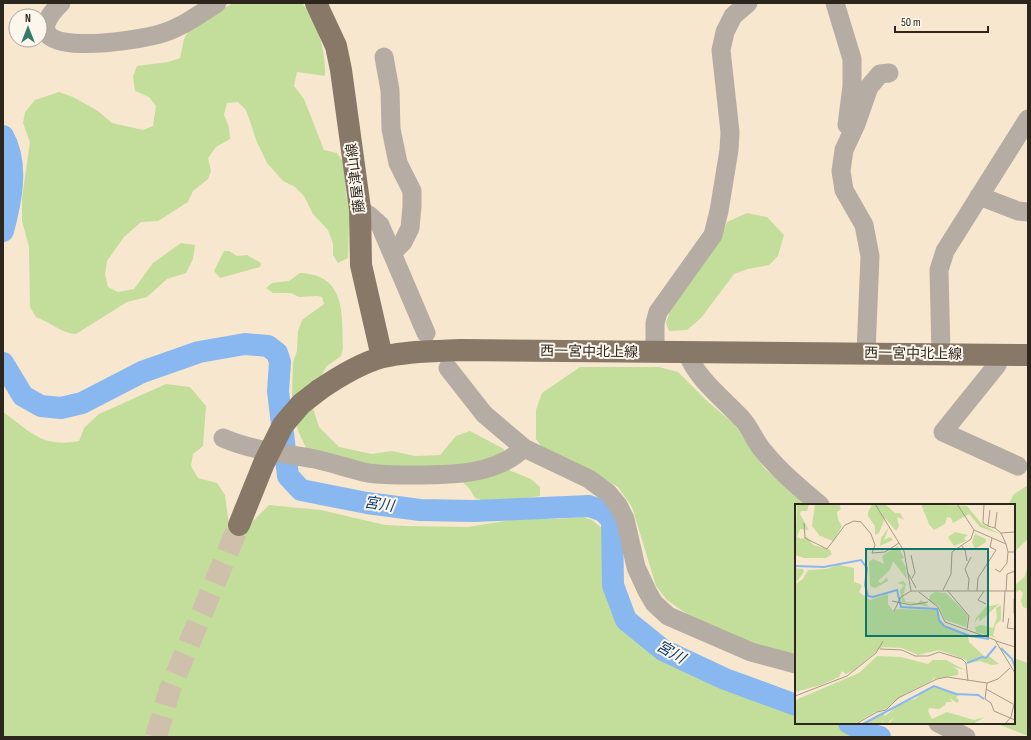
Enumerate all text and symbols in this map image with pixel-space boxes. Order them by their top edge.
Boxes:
north arrow [8,8,48,48]
scale bar [895,8,988,34]
text: N [25,12,31,25]
text: 50 m [901,15,921,30]
street label: 藤屋津山線 [343,142,368,214]
street label: 西一宮中北上線 [540,342,638,361]
street label: 西一宮中北上線 [864,344,962,363]
water label: 宮川 [363,493,397,516]
inset map [795,504,1015,724]
water label: 宮川 [653,637,690,669]

